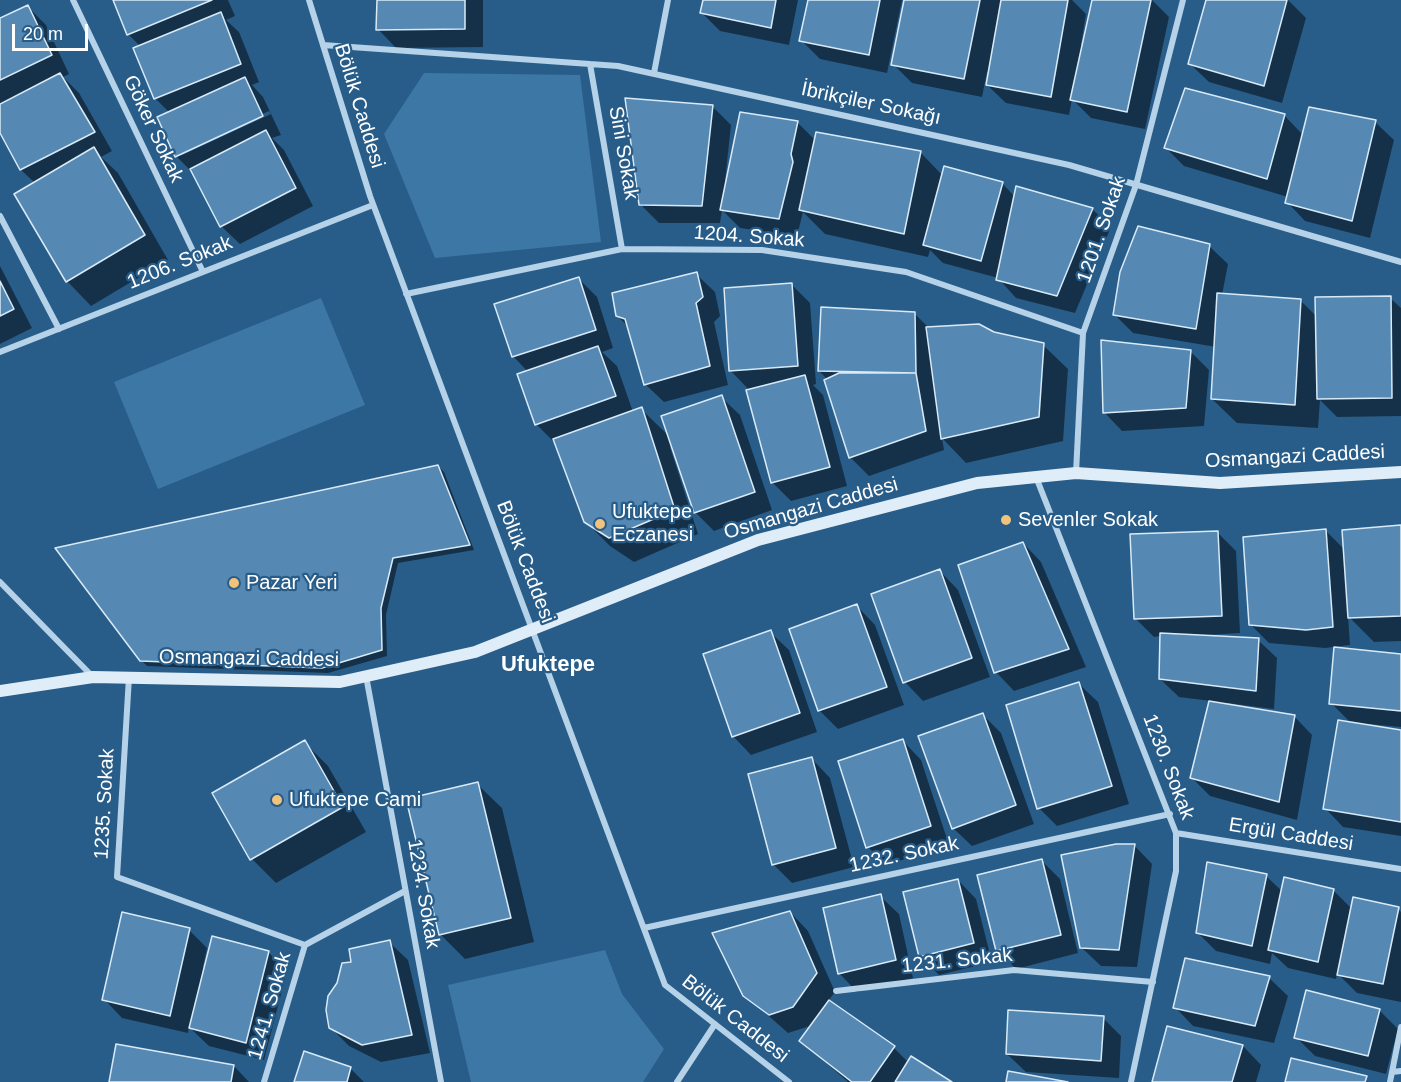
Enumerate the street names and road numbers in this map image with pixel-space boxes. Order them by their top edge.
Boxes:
street label: Bölük Caddesi [329,41,389,171]
street label: Göker Sokak [118,72,188,186]
street label: İbrikçiler Sokağı [799,77,943,131]
street label: Sini Sokak [603,104,643,202]
street label: 1201. Sokak [1073,174,1131,286]
street label: 1204. Sokak [693,221,805,253]
street label: 1206. Sokak [124,231,236,295]
street label: Osmangazi Caddesi [1204,440,1386,474]
street label: Osmangazi Caddesi [721,473,901,545]
street label: Bölük Caddesi [491,498,559,626]
street label: Osmangazi Caddesi [159,645,339,673]
street label: 1230. Sokak [1137,711,1199,823]
street label: 1235. Sokak [90,748,120,860]
street label: Ergül Caddesi [1227,813,1355,857]
street label: 1232. Sokak [847,832,961,878]
street label: 1234. Sokak [402,837,444,951]
street label: 1231. Sokak [900,943,1014,979]
street label: 1241. Sokak [243,949,297,1063]
street label: Bölük Caddesi [677,970,793,1068]

